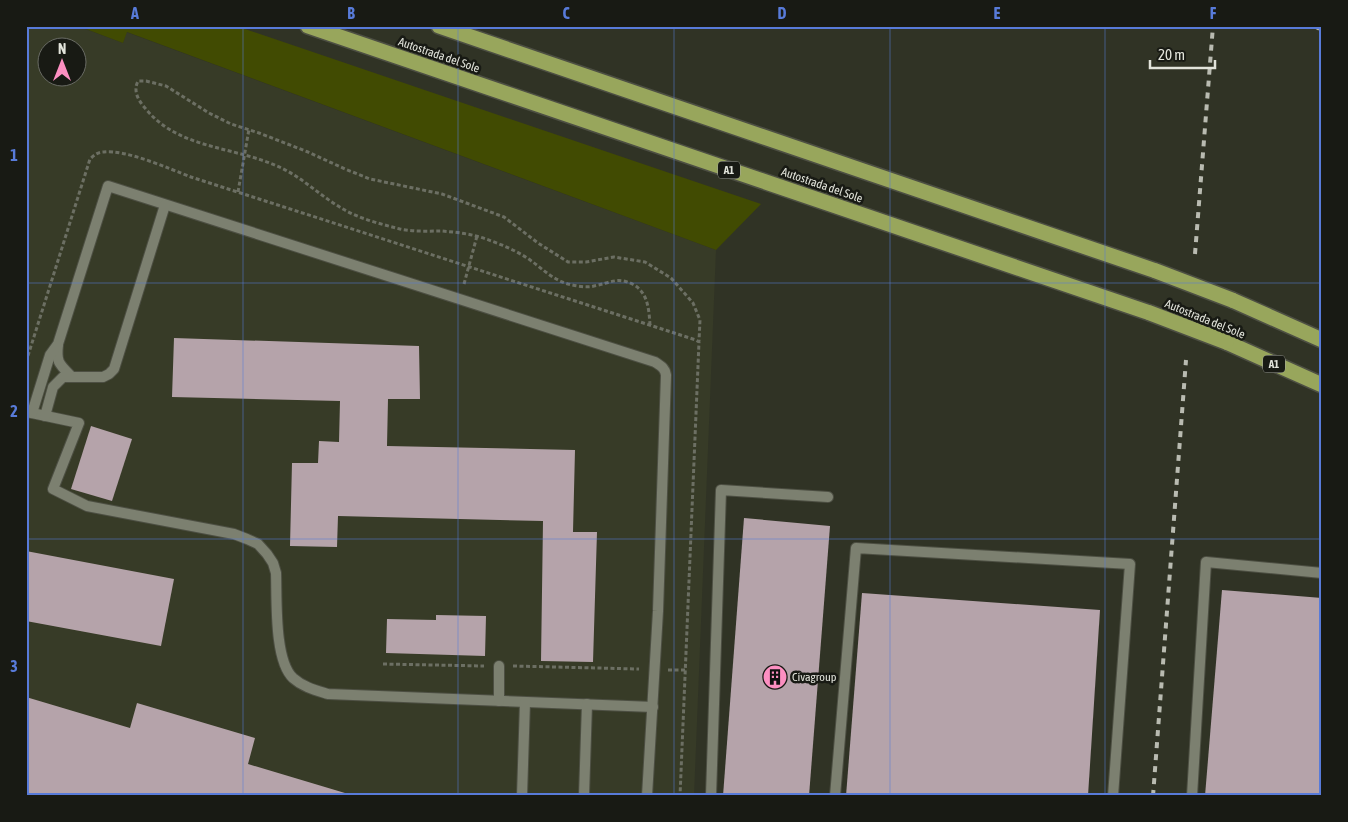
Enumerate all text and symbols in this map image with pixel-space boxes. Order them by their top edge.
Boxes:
text: A [130,4,139,22]
text: B [347,4,355,22]
text: C [562,4,570,22]
text: D [778,4,787,22]
text: E [994,4,1001,22]
text: F [1210,4,1217,22]
street label: Autostrada del Sole [396,34,482,76]
north arrow [38,38,88,88]
scale bar [1150,38,1216,70]
text: N [58,41,66,57]
text: 20 m [1158,46,1185,63]
text: 1 [10,146,18,164]
road number: A1 [718,162,740,178]
street label: Autostrada del Sole [779,164,865,206]
street label: Autostrada del Sole [1163,297,1247,341]
road number: A1 [1263,356,1285,372]
text: 2 [10,402,18,420]
text: 3 [10,657,18,675]
building icon: Civagroup [762,664,788,690]
place label: Civagroup [792,670,837,684]

